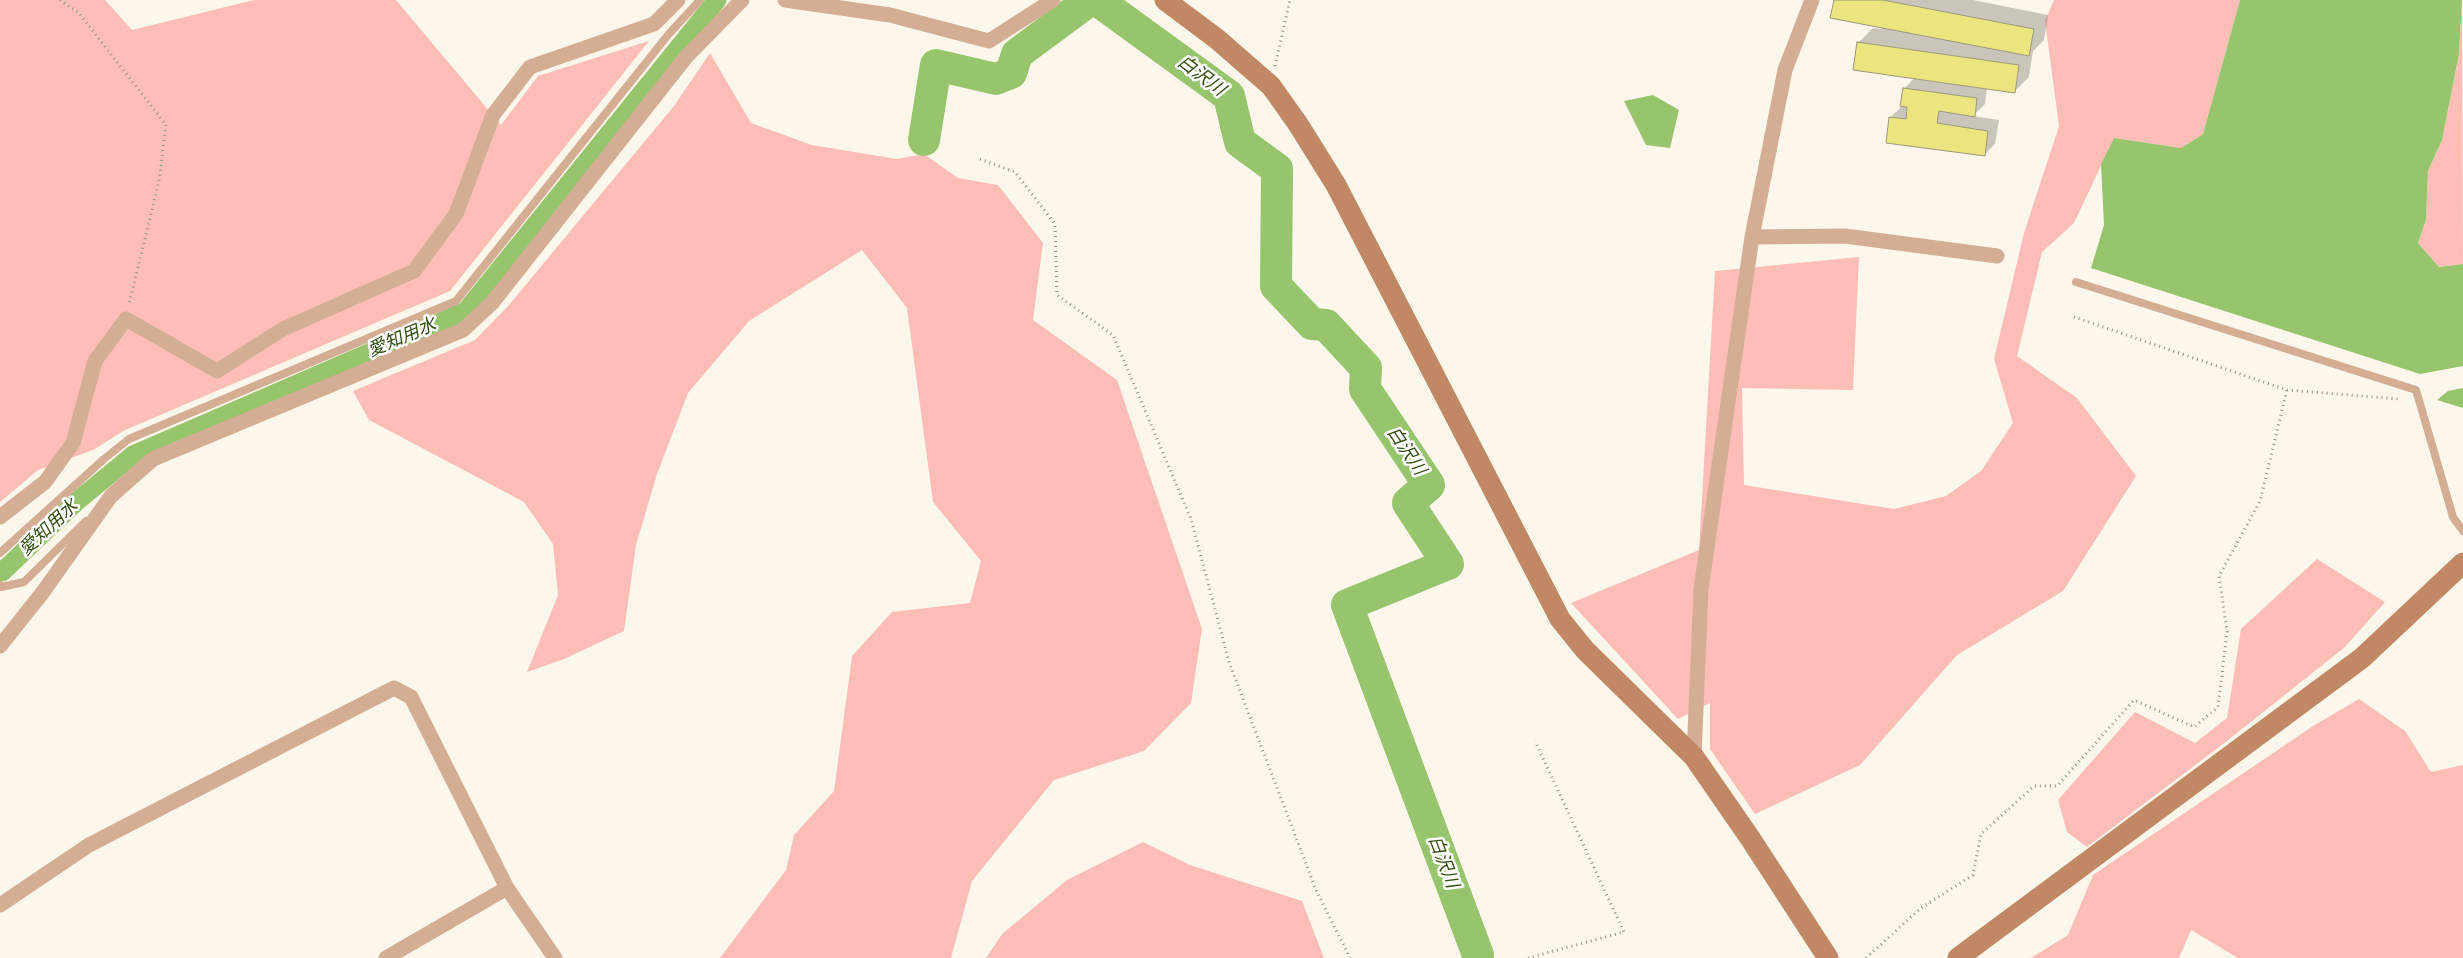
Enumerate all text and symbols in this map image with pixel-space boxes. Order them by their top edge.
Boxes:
water label: 白沢川 [1173,51,1229,101]
water label: 愛知用水 [365,314,439,362]
water label: 白沢川 [1382,423,1430,479]
water label: 愛知用水 [15,496,83,560]
water label: 白沢川 [1423,833,1463,891]

